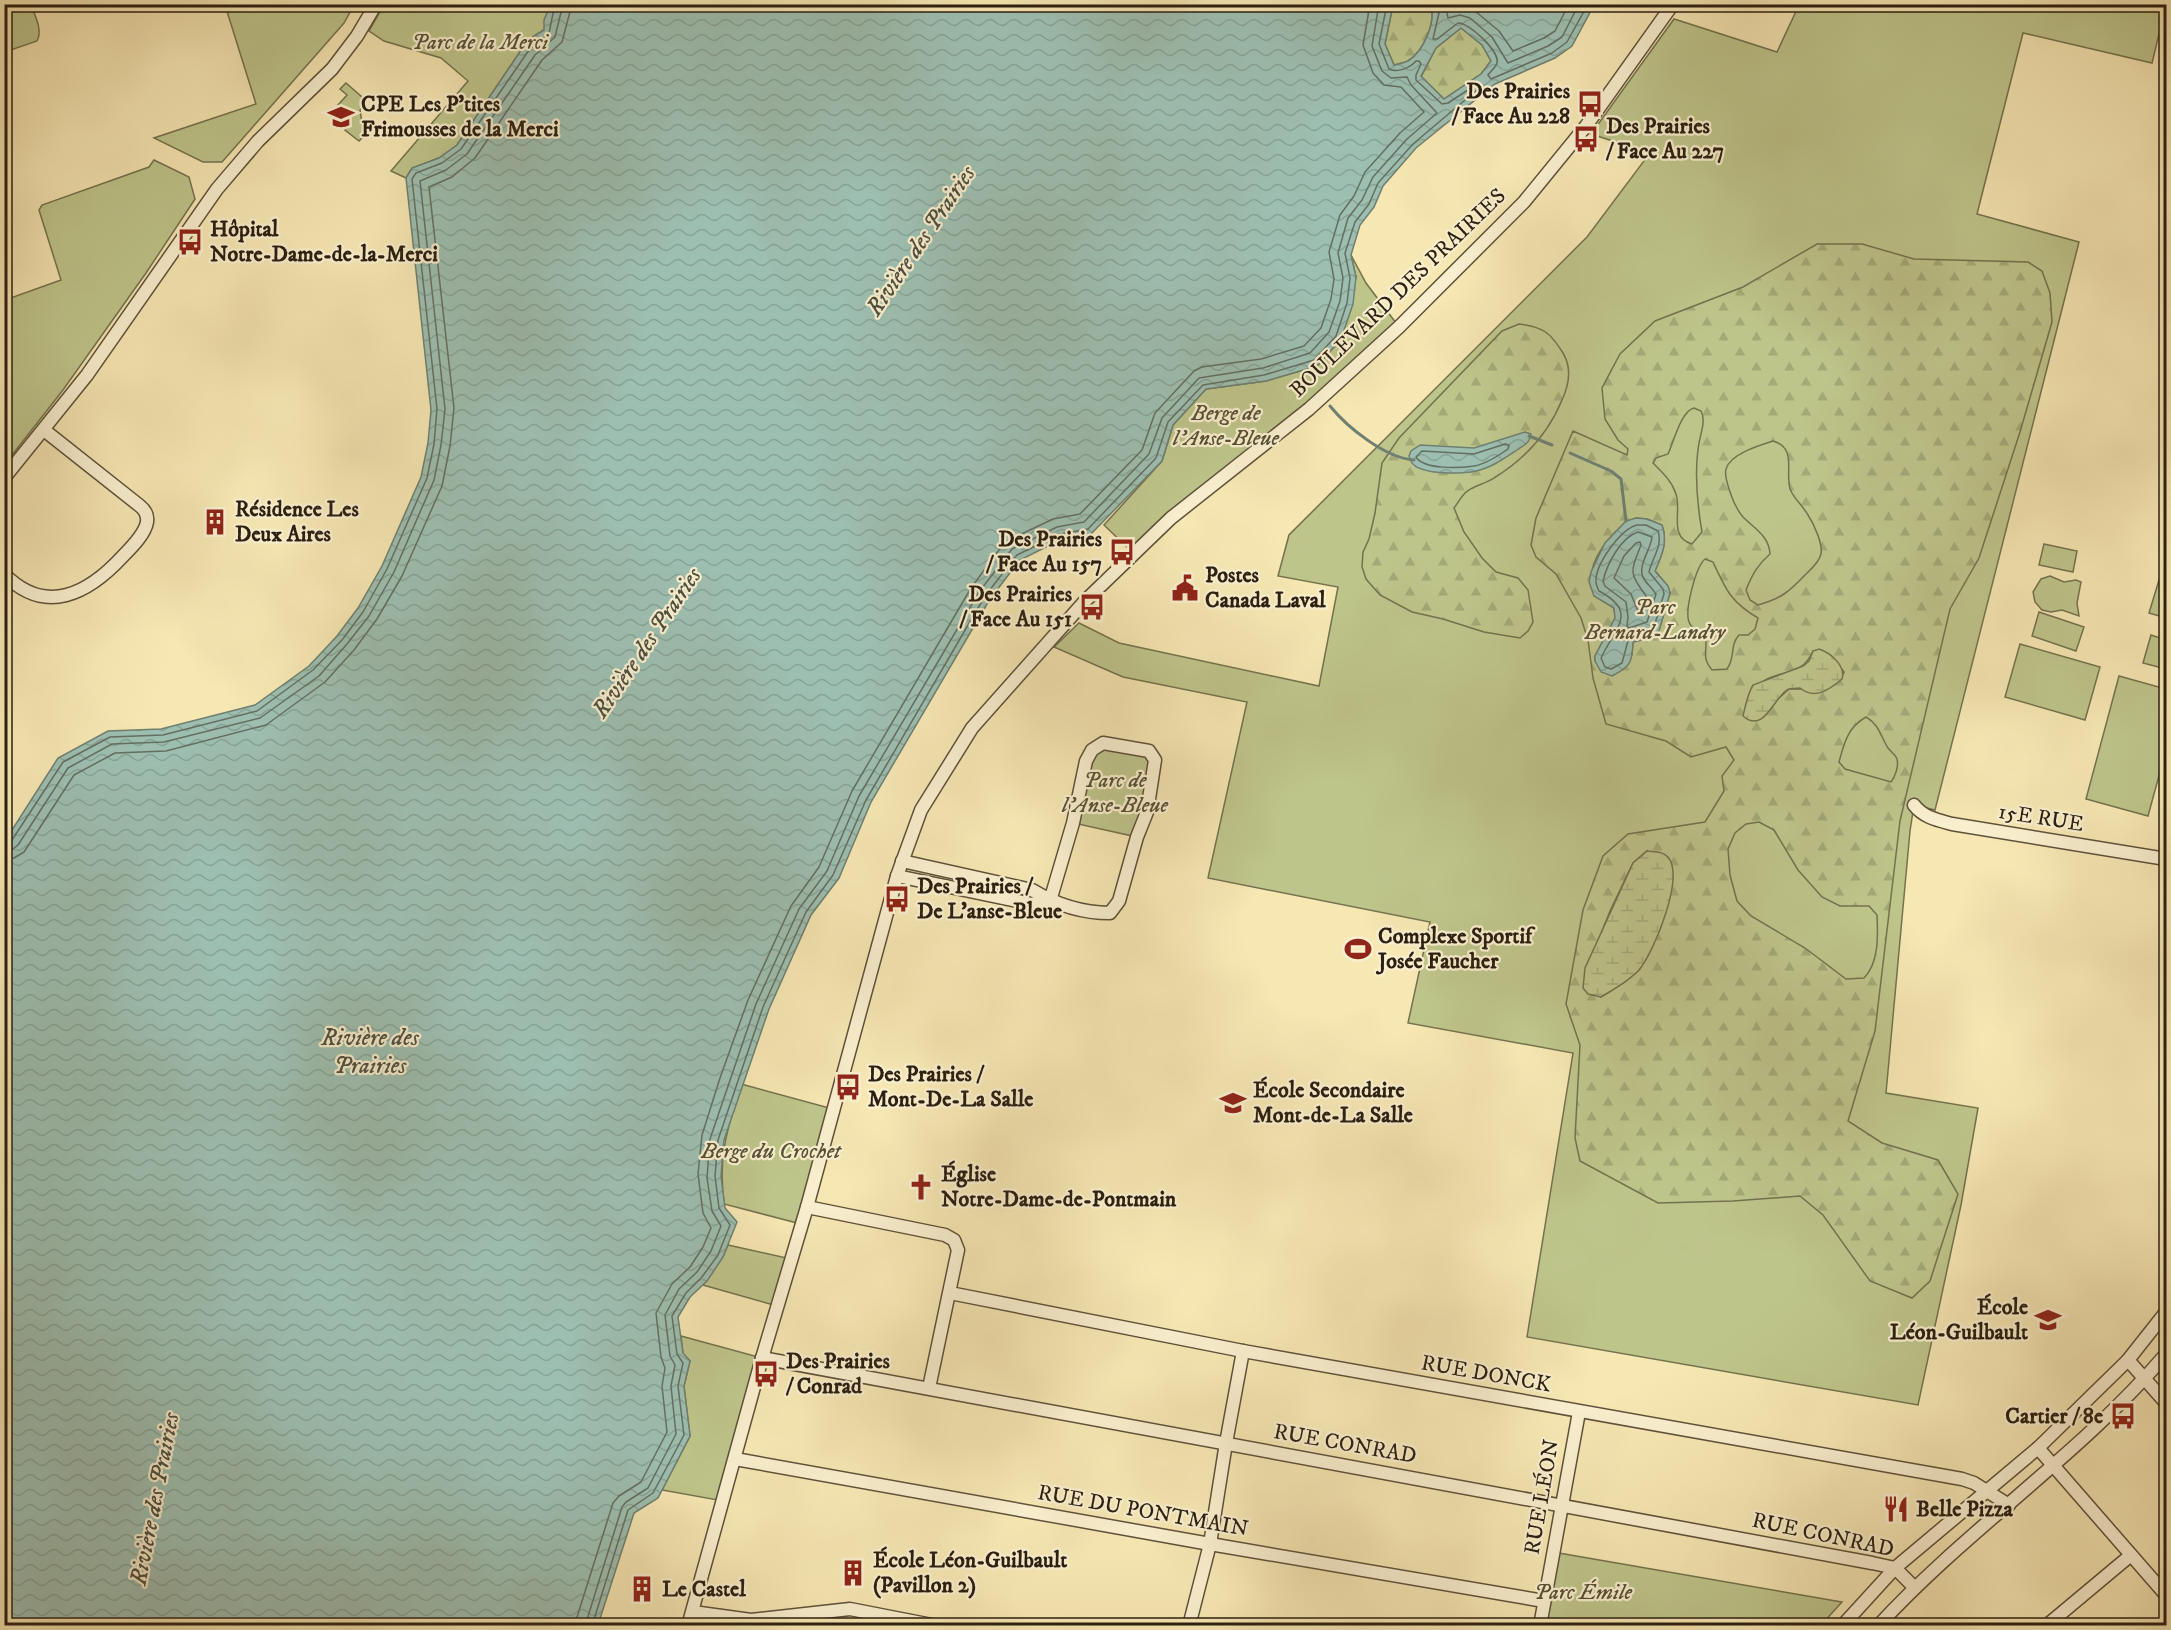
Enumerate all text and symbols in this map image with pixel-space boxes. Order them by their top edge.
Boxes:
park label: Parc de la Merci [412,29,549,56]
place label: Des Prairies / Face Au 228 [1451,78,1571,130]
bus stop icon: Des Prairies / Face Au 228 [1575,89,1605,119]
place label: CPE Les P'tites Frimousses de la Merci [361,91,559,143]
school or university icon: CPE Les P'tites Frimousses de la Merci [326,102,356,132]
place label: Des Prairies / Face Au 227 [1605,113,1724,165]
bus stop icon: Des Prairies / Face Au 227 [1571,124,1601,154]
water label: Rivière des Prairies [859,159,983,323]
street label: BOULEVARD DES PRAIRIES [1284,183,1512,403]
place label: Hôpital Notre-Dame-de-la-Merci [210,216,438,268]
bus stop icon: Hôpital Notre-Dame-de-la-Merci [175,227,205,257]
park label: Berge de l'Anse-Bleue [1172,400,1280,452]
place label: Résidence Les Deux Aires [235,496,359,548]
building icon: Résidence Les Deux Aires [200,507,230,537]
place label: Des Prairies / Face Au 157 [985,526,1103,578]
bus stop icon: Des Prairies / Face Au 157 [1107,537,1137,567]
water label: Rivière des Prairies [585,561,709,725]
place label: Postes Canada Laval [1205,562,1326,614]
public building icon: Postes Canada Laval [1170,573,1200,603]
place label: Des Prairies / Face Au 151 [959,581,1073,633]
bus stop icon: Des Prairies / Face Au 151 [1077,592,1107,622]
park label: Parc Bernard-Landry [1584,594,1727,646]
park label: Parc de l'Anse-Bleue [1061,767,1169,819]
street label: 15E RUE [1996,798,2086,838]
place label: Des Prairies / De L'anse-Bleue [917,873,1062,925]
bus stop icon: Des Prairies / De L'anse-Bleue [882,884,912,914]
place label: Complexe Sportif Josée Faucher [1375,923,1536,975]
sports icon: Complexe Sportif Josée Faucher [1343,934,1373,964]
water label: Rivière des Prairies [320,1023,419,1081]
place label: Des Prairies / Mont-De-La Salle [868,1061,1033,1113]
bus stop icon: Des Prairies / Mont-De-La Salle [833,1072,863,1102]
place label: École Secondaire Mont-de-La Salle [1253,1076,1413,1129]
school or university icon: École Secondaire Mont-de-La Salle [1218,1088,1248,1118]
park label: Berge du Crochet [700,1138,842,1165]
place label: Église Notre-Dame-de-Pontmain [941,1160,1177,1213]
church icon: Église Notre-Dame-de-Pontmain [906,1172,936,1202]
place label: École Léon-Guilbault [1890,1293,2028,1346]
school or university icon: École Léon-Guilbault [2033,1305,2063,1335]
place label: Des Prairies / Conrad [785,1348,891,1400]
street label: RUE DONCK [1419,1349,1553,1399]
bus stop icon: Des Prairies / Conrad [751,1359,781,1389]
bus stop icon: Cartier / 8e [2108,1401,2138,1431]
place label: Cartier / 8e [2005,1403,2103,1430]
water label: Rivière des Prairies [123,1410,187,1589]
street label: RUE CONRAD [1271,1418,1419,1470]
street label: RUE LÉON [1519,1437,1565,1557]
street label: RUE DU PONTMAIN [1035,1479,1251,1543]
restaurant icon: Belle Pizza [1881,1494,1911,1524]
place label: Belle Pizza [1916,1496,2014,1523]
street label: RUE CONRAD [1749,1507,1897,1563]
place label: École Léon-Guilbault (Pavillon 2) [873,1546,1067,1599]
building icon: École Léon-Guilbault (Pavillon 2) [838,1558,868,1588]
building icon: Le Castel [627,1574,657,1604]
place label: Le Castel [662,1576,746,1603]
park label: Parc Émile [1534,1579,1633,1606]

